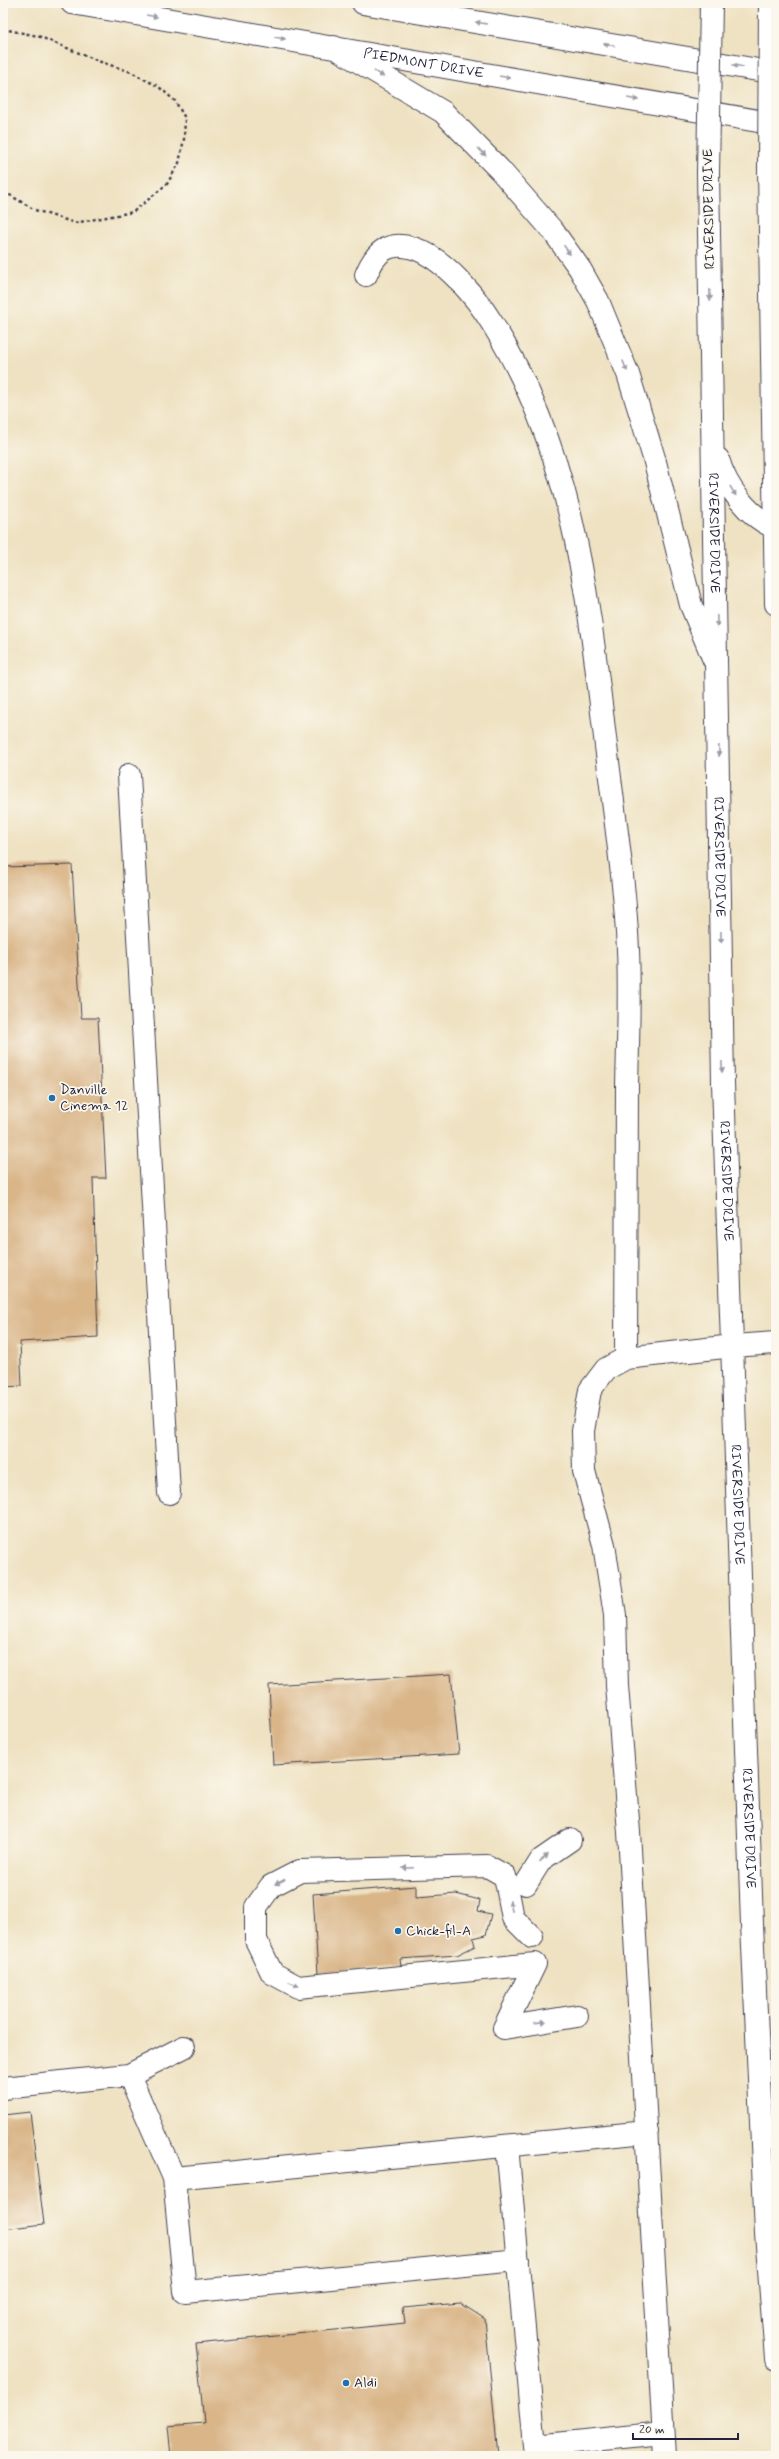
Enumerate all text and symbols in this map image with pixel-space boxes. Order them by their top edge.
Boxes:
one-way arrow [146,14,158,20]
one-way arrow [475,20,487,26]
one-way arrow [274,35,286,41]
one-way arrow [603,41,615,47]
street label: PIEDMONT DRIVE [362,44,486,83]
one-way arrow [731,63,744,69]
one-way arrow [373,71,385,78]
one-way arrow [499,74,511,80]
one-way arrow [627,96,639,102]
one-way arrow [477,147,487,157]
street label: RIVERSIDE DRIVE [699,149,719,269]
one-way arrow [563,245,571,256]
one-way arrow [707,289,714,301]
one-way arrow [622,361,628,373]
street label: RIVERSIDE DRIVE [704,473,724,593]
one-way arrow [730,485,737,497]
one-way arrow [714,615,720,628]
one-way arrow [715,745,722,757]
street label: RIVERSIDE DRIVE [709,796,729,917]
one-way arrow [718,931,724,944]
one-way arrow [719,1061,725,1074]
place label: Danville Cinema 12 [60,1081,128,1115]
marker: Danville Cinema 12 [47,1093,57,1103]
street label: RIVERSIDE DRIVE [715,1120,737,1241]
street label: RIVERSIDE DRIVE [726,1444,749,1565]
street label: RIVERSIDE DRIVE [738,1768,760,1889]
one-way arrow [539,1854,549,1863]
one-way arrow [401,1865,414,1871]
one-way arrow [274,1878,286,1885]
one-way arrow [507,1900,513,1912]
place label: Chick-fil-A [406,1922,471,1940]
marker: Chick-fil-A [393,1926,403,1936]
one-way arrow [288,1981,300,1988]
one-way arrow [534,2019,547,2025]
place label: Aldi [354,2374,377,2392]
marker: Aldi [341,2378,351,2388]
scale bar [633,2415,738,2441]
text: 20 m [639,2422,665,2438]

